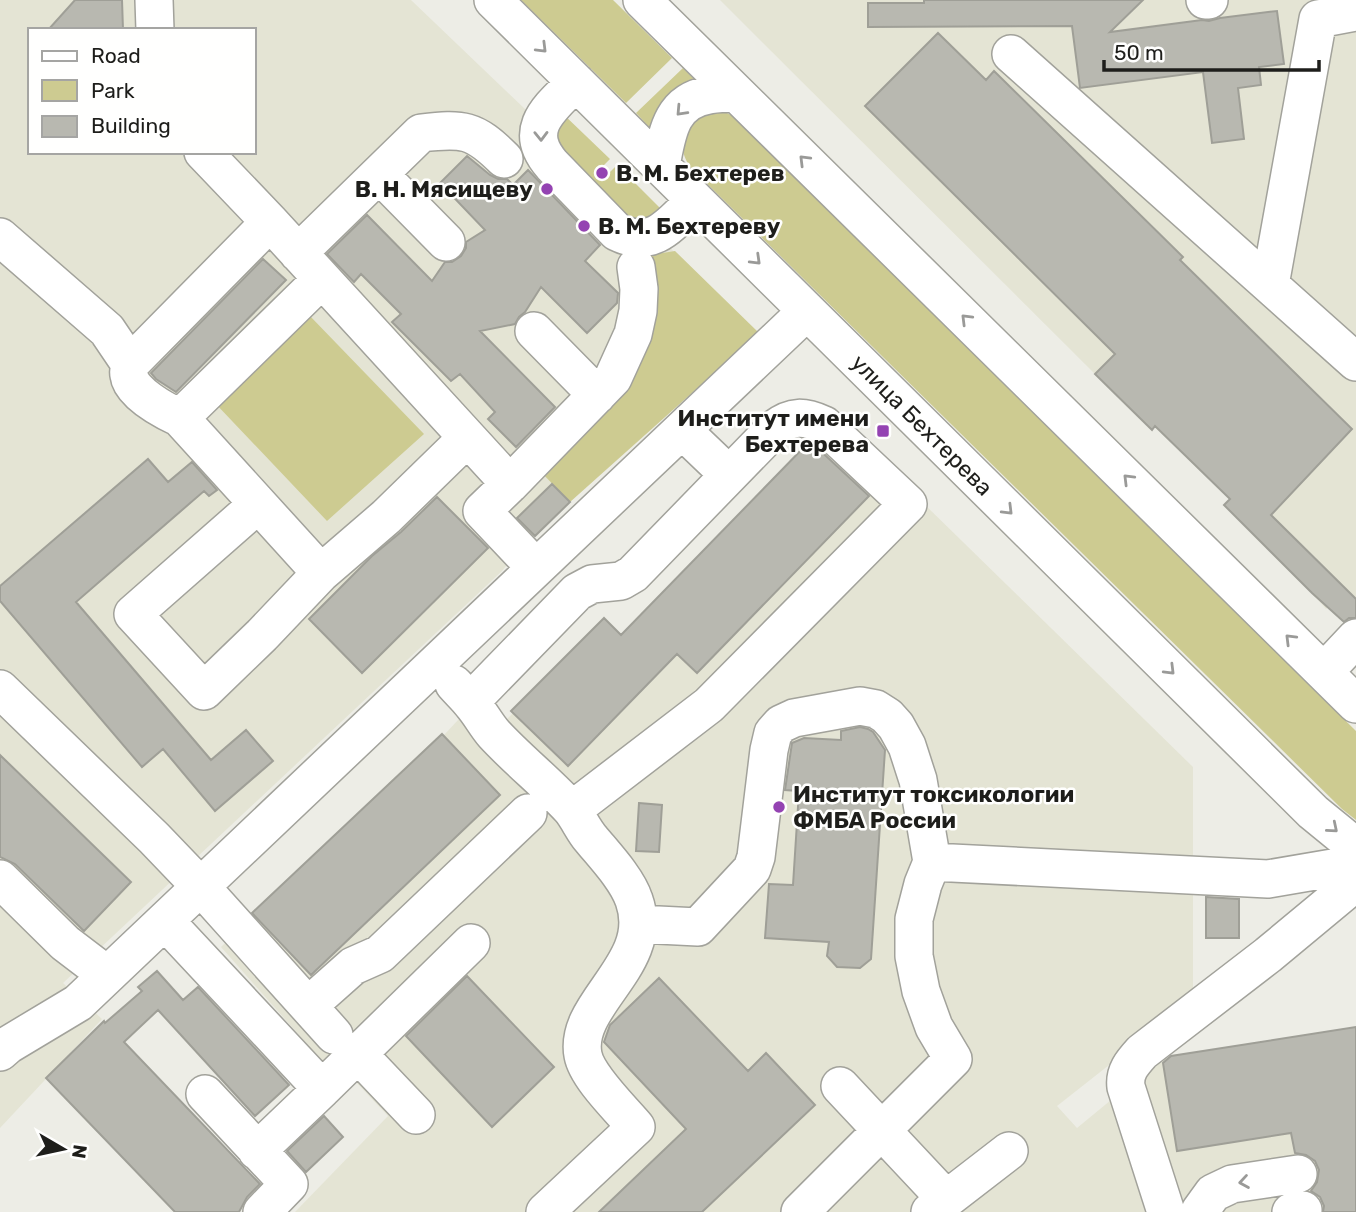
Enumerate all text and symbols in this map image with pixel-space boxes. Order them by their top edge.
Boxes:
legend [28,28,256,154]
scale bar [1104,28,1319,72]
one-way arrow [533,40,546,53]
text: 50 m [1114,40,1164,65]
text: Road [91,43,141,68]
text: Park [91,78,135,103]
one-way arrow [677,102,689,115]
text: Building [91,113,171,138]
one-way arrow [533,131,548,142]
one-way arrow [799,155,812,168]
place label: В. М. Бехтерев [616,159,785,187]
marker: В. М. Бехтерев [594,165,610,181]
place label: В. Н. Мясищеву [355,175,533,203]
marker: В. Н. Мясищеву [539,181,555,197]
place label: В. М. Бехтереву [598,212,781,240]
marker: В. М. Бехтереву [576,218,592,234]
one-way arrow [747,251,760,264]
one-way arrow [961,315,974,328]
street label: улица Бехтерева [845,348,999,502]
place label: Институт имени Бехтерева [677,404,869,458]
marker: Институт имени Бехтерева [875,423,891,439]
one-way arrow [1123,475,1136,488]
one-way arrow [1000,501,1013,514]
one-way arrow [1286,635,1298,647]
one-way arrow [1161,661,1174,674]
place label: Институт токсикологии ФМБА России [793,780,1074,834]
marker: Институт токсикологии ФМБА России [771,799,787,815]
one-way arrow [1324,820,1337,832]
north arrow [28,1114,98,1184]
text: N [67,1143,92,1160]
one-way arrow [1238,1174,1249,1189]

